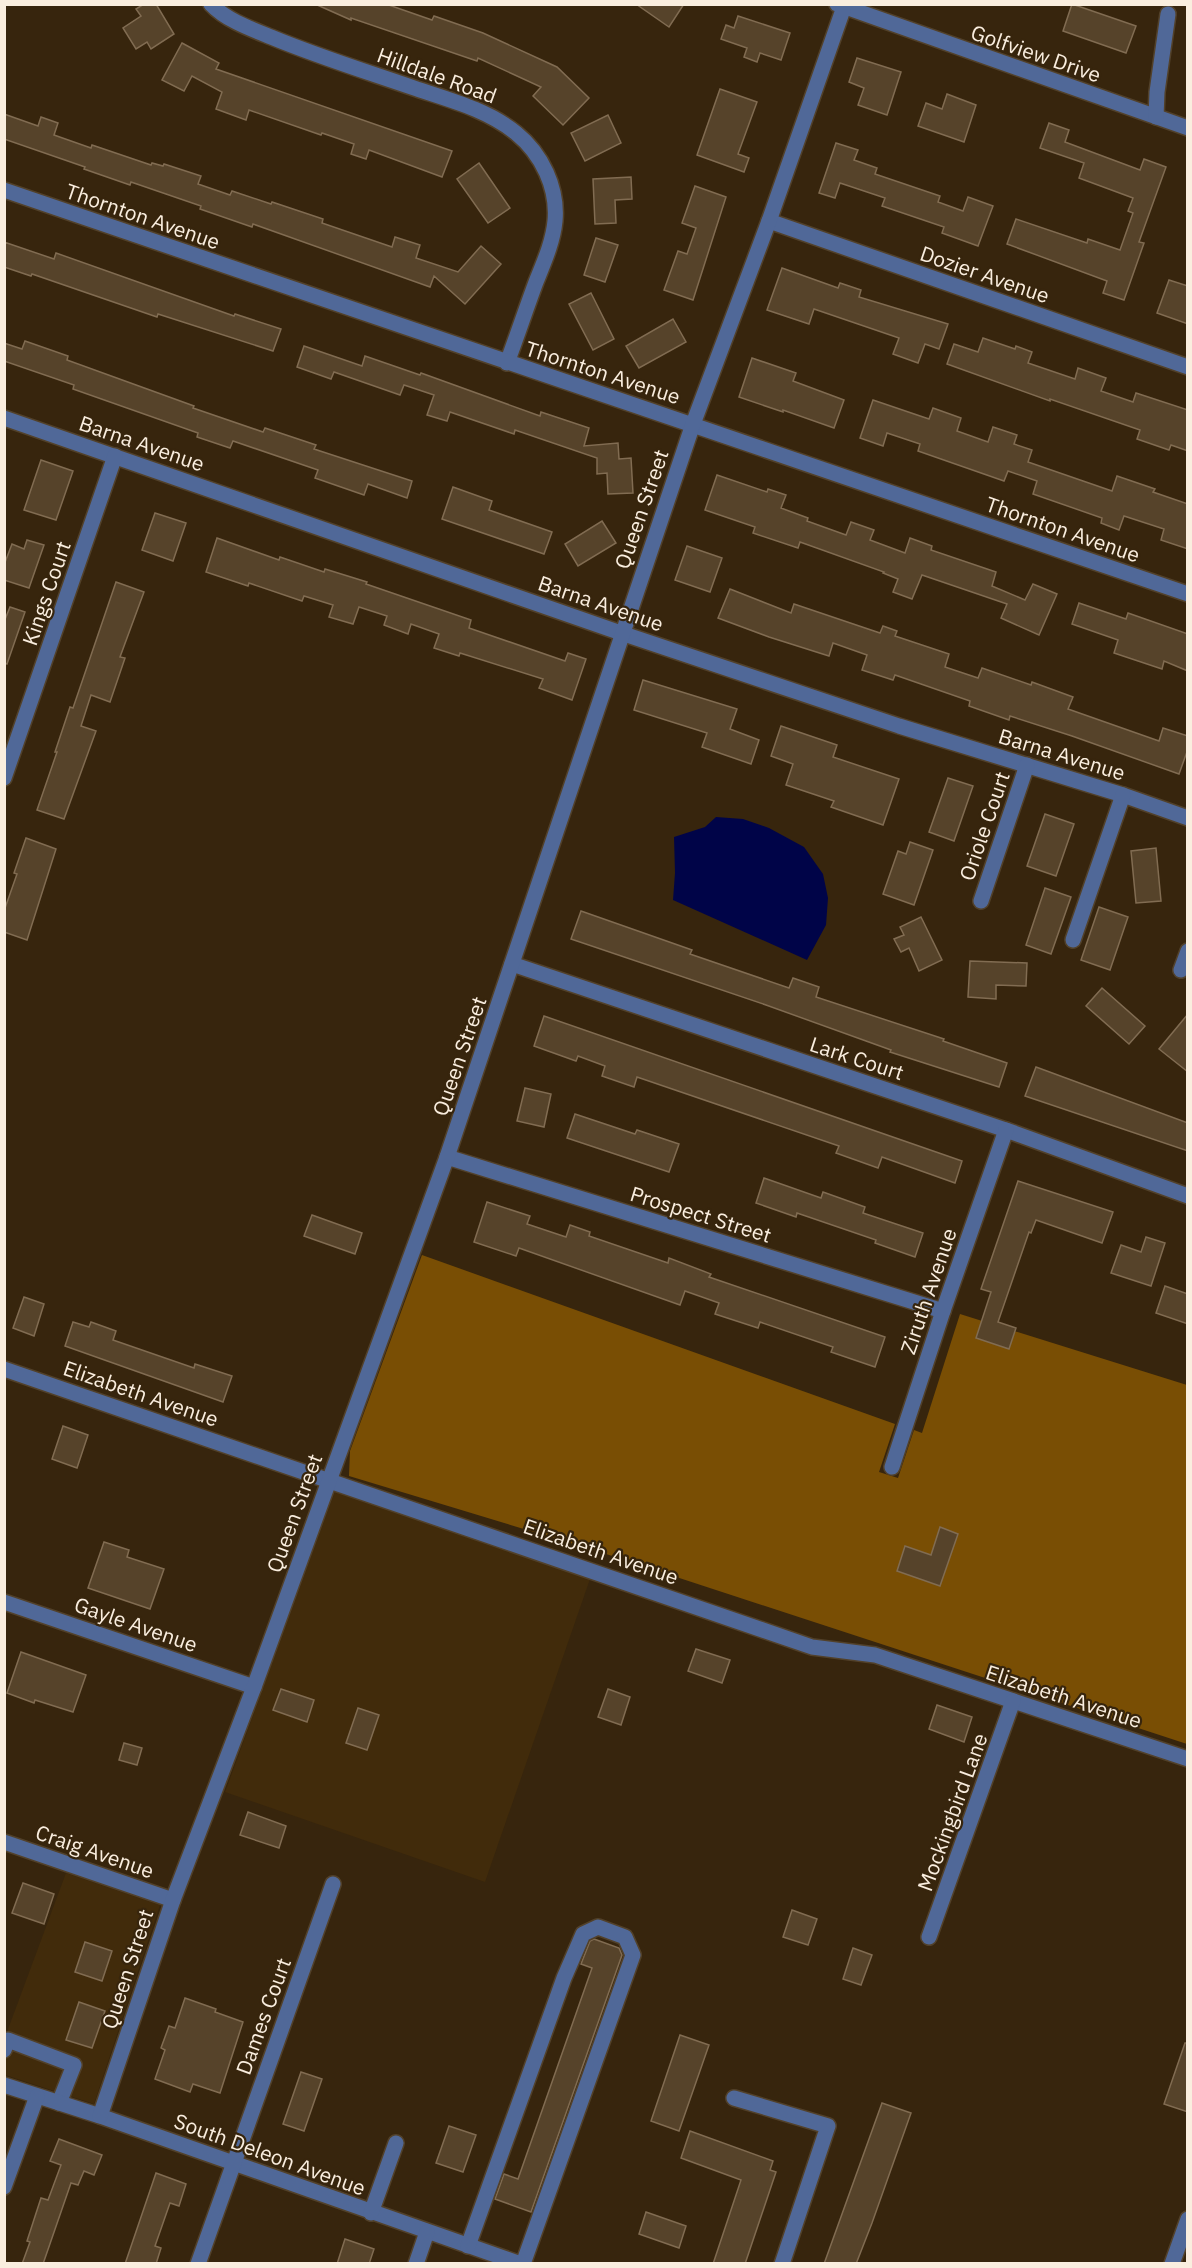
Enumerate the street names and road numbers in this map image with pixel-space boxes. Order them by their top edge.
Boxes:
street label: Golfview Drive [967,18,1105,88]
street label: Hilldale Road [373,40,501,110]
street label: Thornton Avenue [62,176,224,256]
street label: Dozier Avenue [917,239,1053,309]
street label: Thornton Avenue [522,334,684,410]
street label: Barna Avenue [76,408,208,478]
street label: Queen Street [608,446,674,572]
street label: Thornton Avenue [982,489,1144,569]
street label: Kings Court [15,537,77,649]
street label: Barna Avenue [535,568,667,638]
street label: Barna Avenue [995,721,1129,787]
street label: Oriole Court [952,768,1016,884]
street label: Queen Street [426,993,492,1119]
street label: Lark Court [806,1030,908,1086]
street label: Prospect Street [627,1179,775,1249]
street label: Ziruth Avenue [893,1224,963,1358]
street label: Elizabeth Avenue [60,1353,222,1433]
street label: Queen Street [260,1450,328,1576]
street label: Elizabeth Avenue [520,1511,682,1591]
street label: Gayle Avenue [71,1590,201,1658]
street label: Elizabeth Avenue [983,1658,1145,1734]
street label: Mockingbird Lane [910,1729,994,1895]
street label: Craig Avenue [32,1818,158,1884]
street label: Queen Street [94,1906,160,2032]
street label: Dames Court [229,1954,297,2078]
street label: South Deleon Avenue [170,2106,370,2202]

